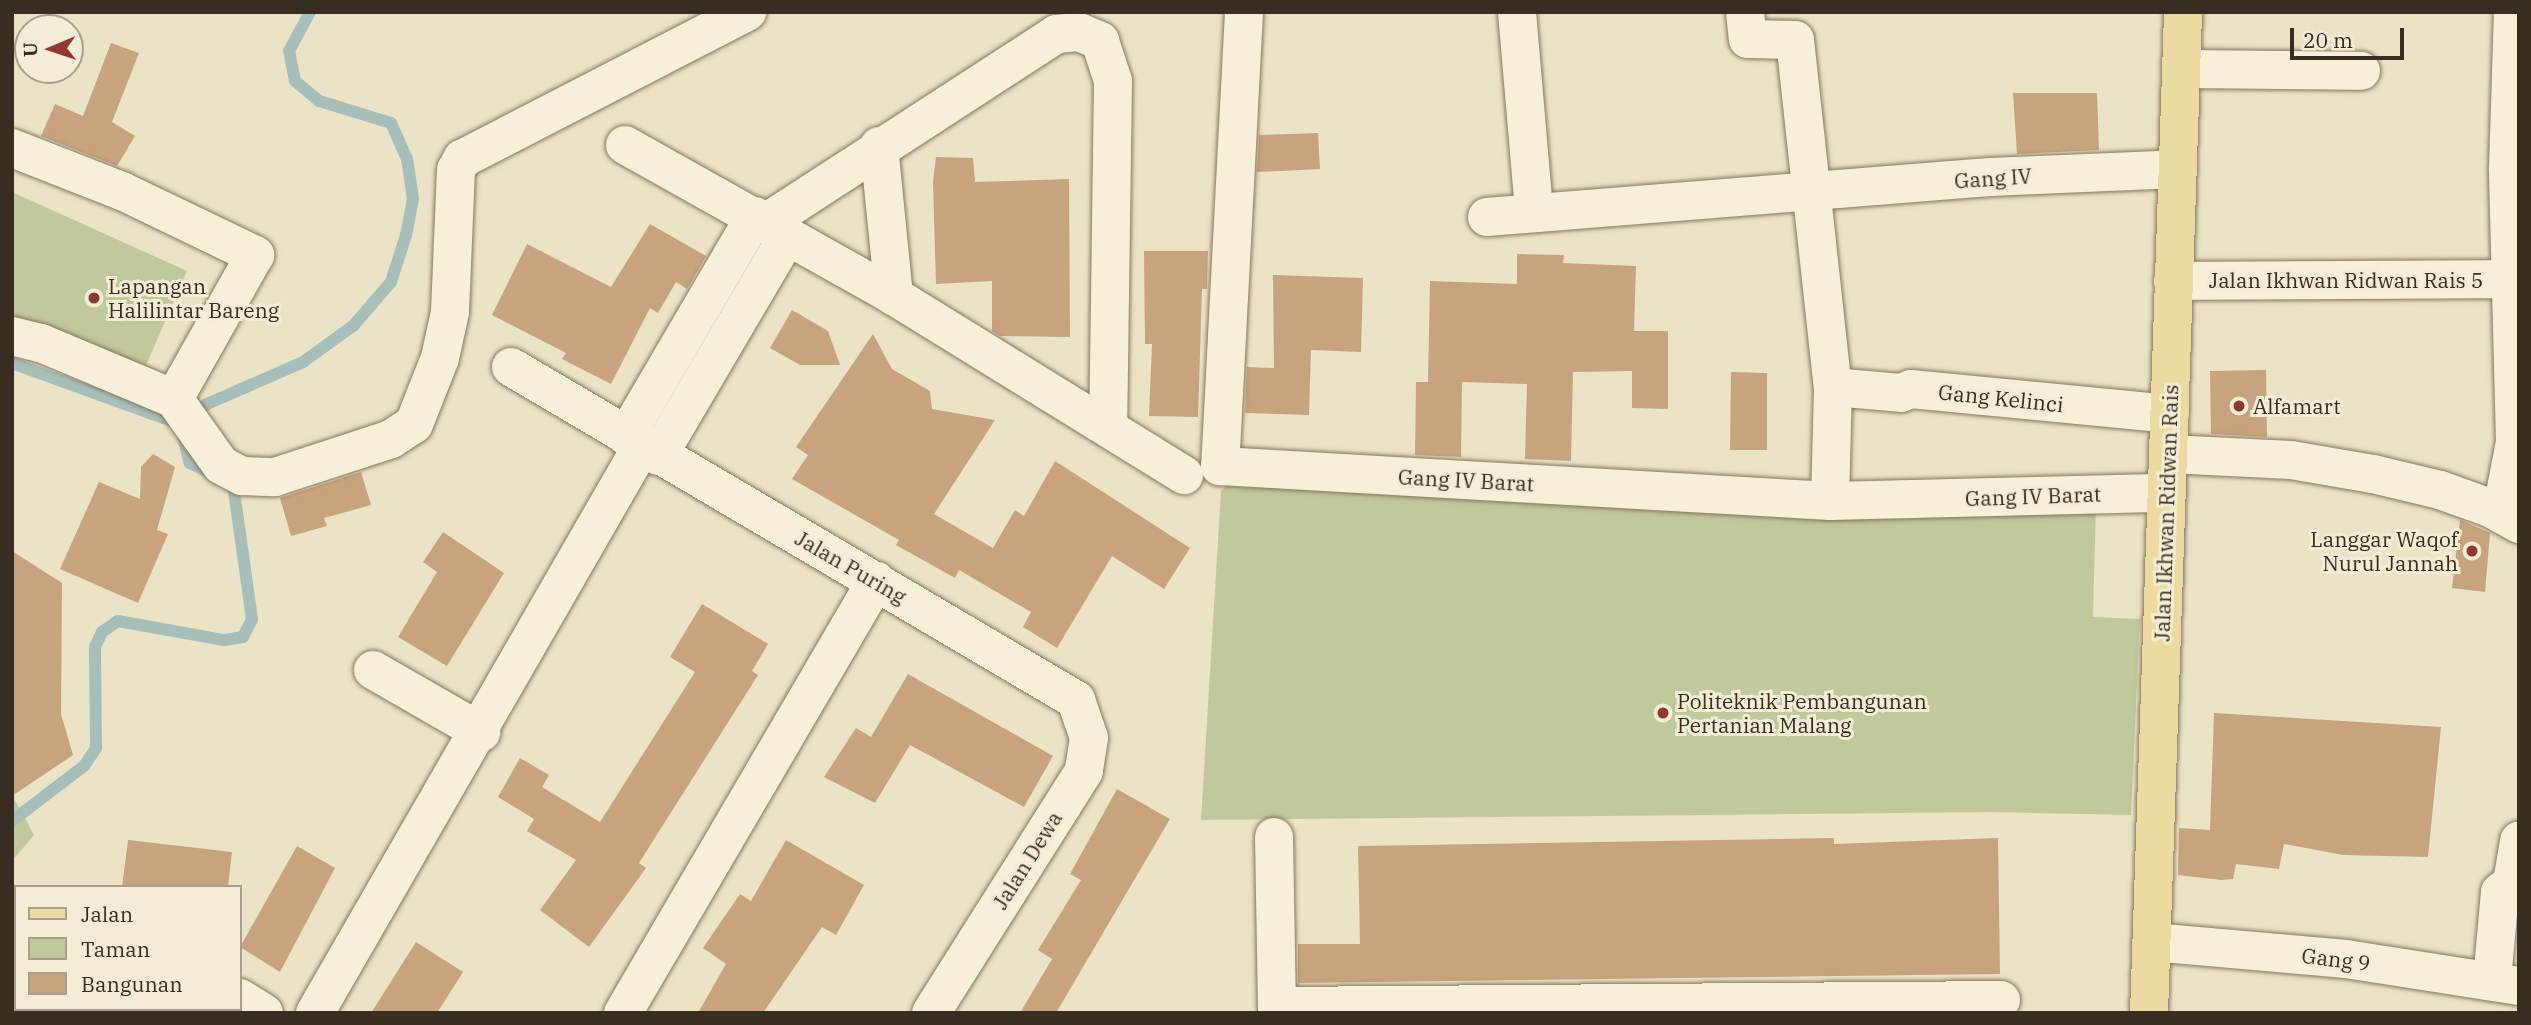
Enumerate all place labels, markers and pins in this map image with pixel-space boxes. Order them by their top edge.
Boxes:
place label: Lapangan Halilintar Bareng [108,273,279,323]
marker: Lapangan Halilintar Bareng [86,290,102,306]
place label: Alfamart [2253,393,2341,419]
marker: Alfamart [2231,398,2247,414]
place label: Langgar Waqof Nurul Jannah [2310,526,2458,576]
marker: Langgar Waqof Nurul Jannah [2464,543,2480,559]
place label: Politeknik Pembangunan Pertanian Malang [1677,688,1927,738]
marker: Politeknik Pembangunan Pertanian Malang [1655,705,1671,721]

